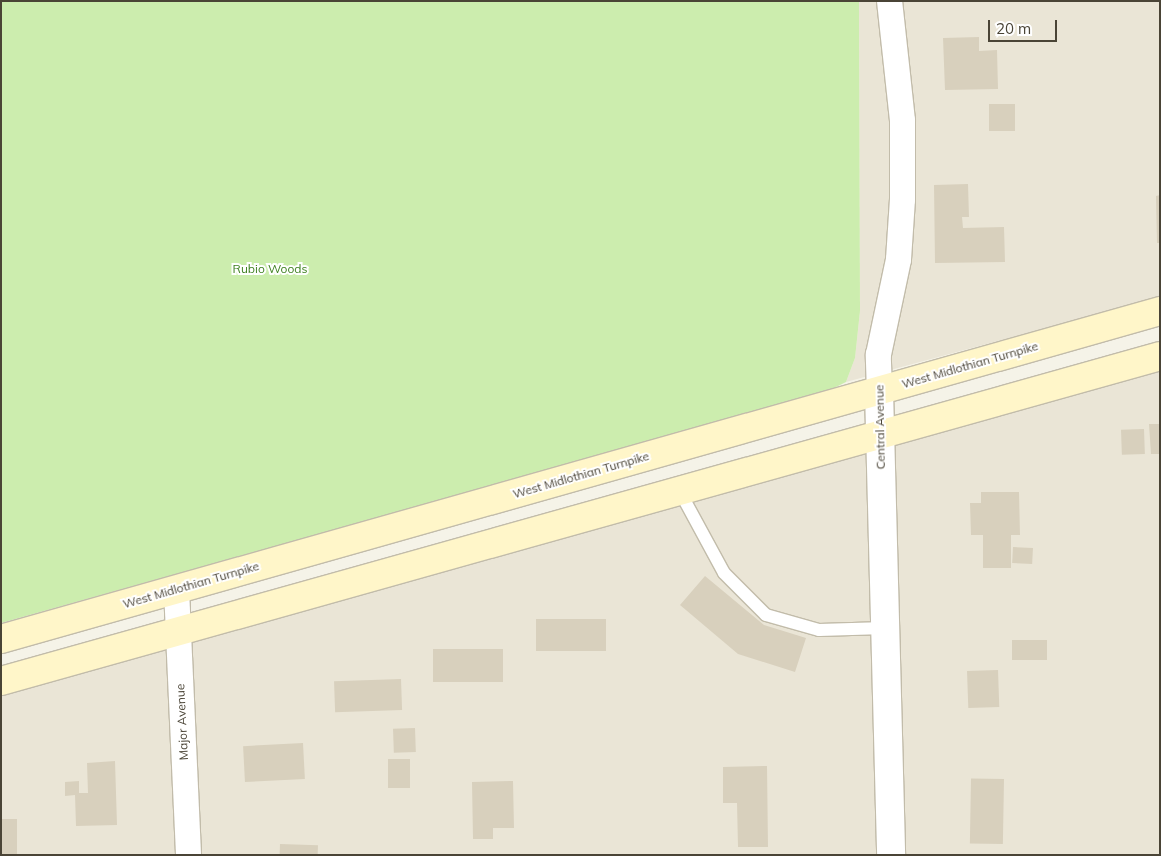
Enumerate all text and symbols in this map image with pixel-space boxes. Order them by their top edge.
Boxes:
scale bar [991,10,1060,42]
text: 20 m [996,19,1031,38]
park label: Rubio Woods [233,262,307,276]
street label: West Midlothian Turnpike [900,339,1040,391]
street label: Central Avenue [872,384,888,470]
street label: West Midlothian Turnpike [511,449,651,501]
street label: West Midlothian Turnpike [121,559,261,611]
street label: Major Avenue [173,683,191,761]

